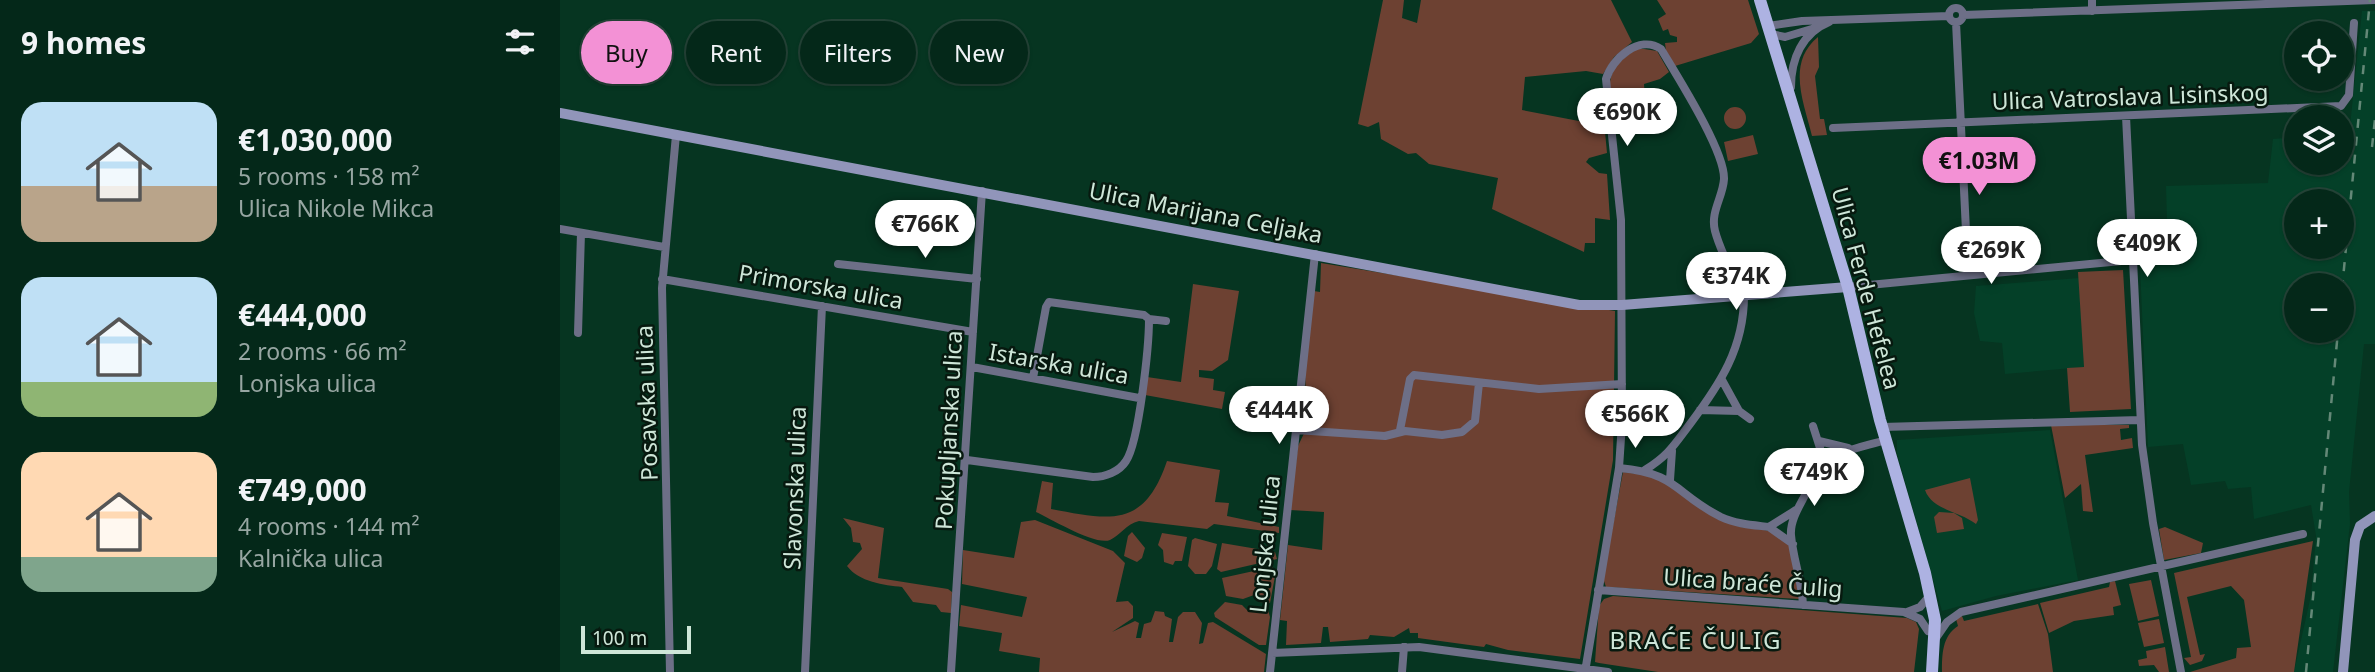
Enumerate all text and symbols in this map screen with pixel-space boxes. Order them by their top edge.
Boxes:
chip: Buy [581,21,672,84]
chip: Rent [686,21,786,84]
chip: Filters [800,21,916,84]
chip: New [930,21,1028,84]
map controls [2284,21,2354,343]
button: locate [2284,21,2354,91]
text: 9 homes [21,22,146,63]
icon: filters [501,23,539,61]
street label: Ulica Vatroslava Lisinskog [1991,75,2269,117]
pin: €690K [1578,88,1676,148]
text: €690K [1593,95,1661,127]
button: layers [2284,105,2354,175]
text: €1,030,000 [238,119,392,160]
icon: home [77,130,161,214]
pin: €1.03M [1922,138,2036,197]
text: €1.03M [1939,144,2019,176]
text: 5 rooms · 158 m² [238,160,420,192]
street label: Ulica Marijana Celjaka [1087,174,1325,250]
street label: Ulica Ferde Hefelea [1825,183,1909,393]
button: + [2284,189,2354,259]
text: Ulica Nikole Mikca [238,192,434,224]
pin: €766K [876,201,974,260]
text: €766K [891,207,959,239]
pin: €409K [2098,219,2196,279]
pin: €269K [1942,226,2040,286]
text: €409K [2113,226,2181,258]
text: €269K [1957,233,2025,265]
pin: €374K [1687,252,1785,312]
street label: Primorska ulica [736,256,906,316]
text: €374K [1702,259,1770,291]
button: − [2284,273,2354,343]
text: €444,000 [238,294,367,335]
icon: home [77,305,161,389]
street label: Posavska ulica [627,325,665,481]
street label: Pokupljanska ulica [927,329,969,531]
text: 2 rooms · 66 m² [238,335,407,367]
street label: Istarska ulica [986,335,1132,391]
text: Lonjska ulica [238,367,376,399]
pin: €444K [1230,386,1328,446]
pin: €566K [1586,391,1684,450]
text: €444K [1245,393,1313,425]
text: €566K [1601,397,1669,429]
street label: Slavonska ulica [775,406,813,570]
pin: €749K [1765,448,1863,508]
text: €749K [1780,455,1848,487]
text: €749,000 [238,469,367,510]
street label: Lonjska ulica [1241,474,1287,614]
icon: home [77,480,161,564]
text: 4 rooms · 144 m² [238,510,420,542]
text: Kalnička ulica [238,542,383,574]
street label: Ulica braće Čulig [1662,560,1844,604]
scale bar [581,623,691,655]
district label: BRAĆE ČULIG [1609,623,1783,656]
text: 100 m [592,625,647,651]

